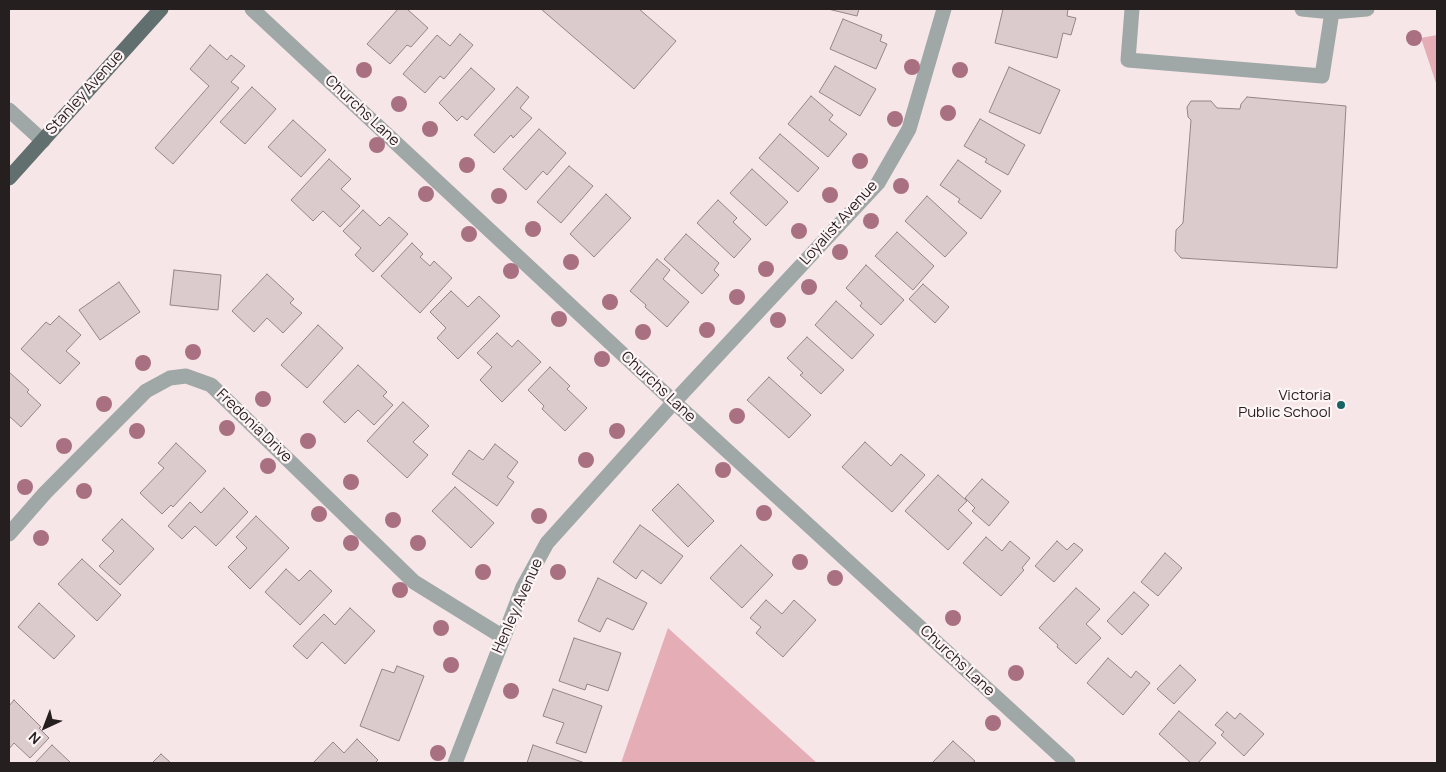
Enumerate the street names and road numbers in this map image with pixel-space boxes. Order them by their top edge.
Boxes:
street label: Stanley Avenue [43,47,127,139]
street label: Churchs Lane [321,72,403,150]
street label: Loyalist Avenue [796,177,882,269]
street label: Churchs Lane [617,348,699,426]
street label: Fredonia Drive [212,385,296,467]
street label: Henley Avenue [489,556,547,656]
street label: Churchs Lane [916,622,998,700]

